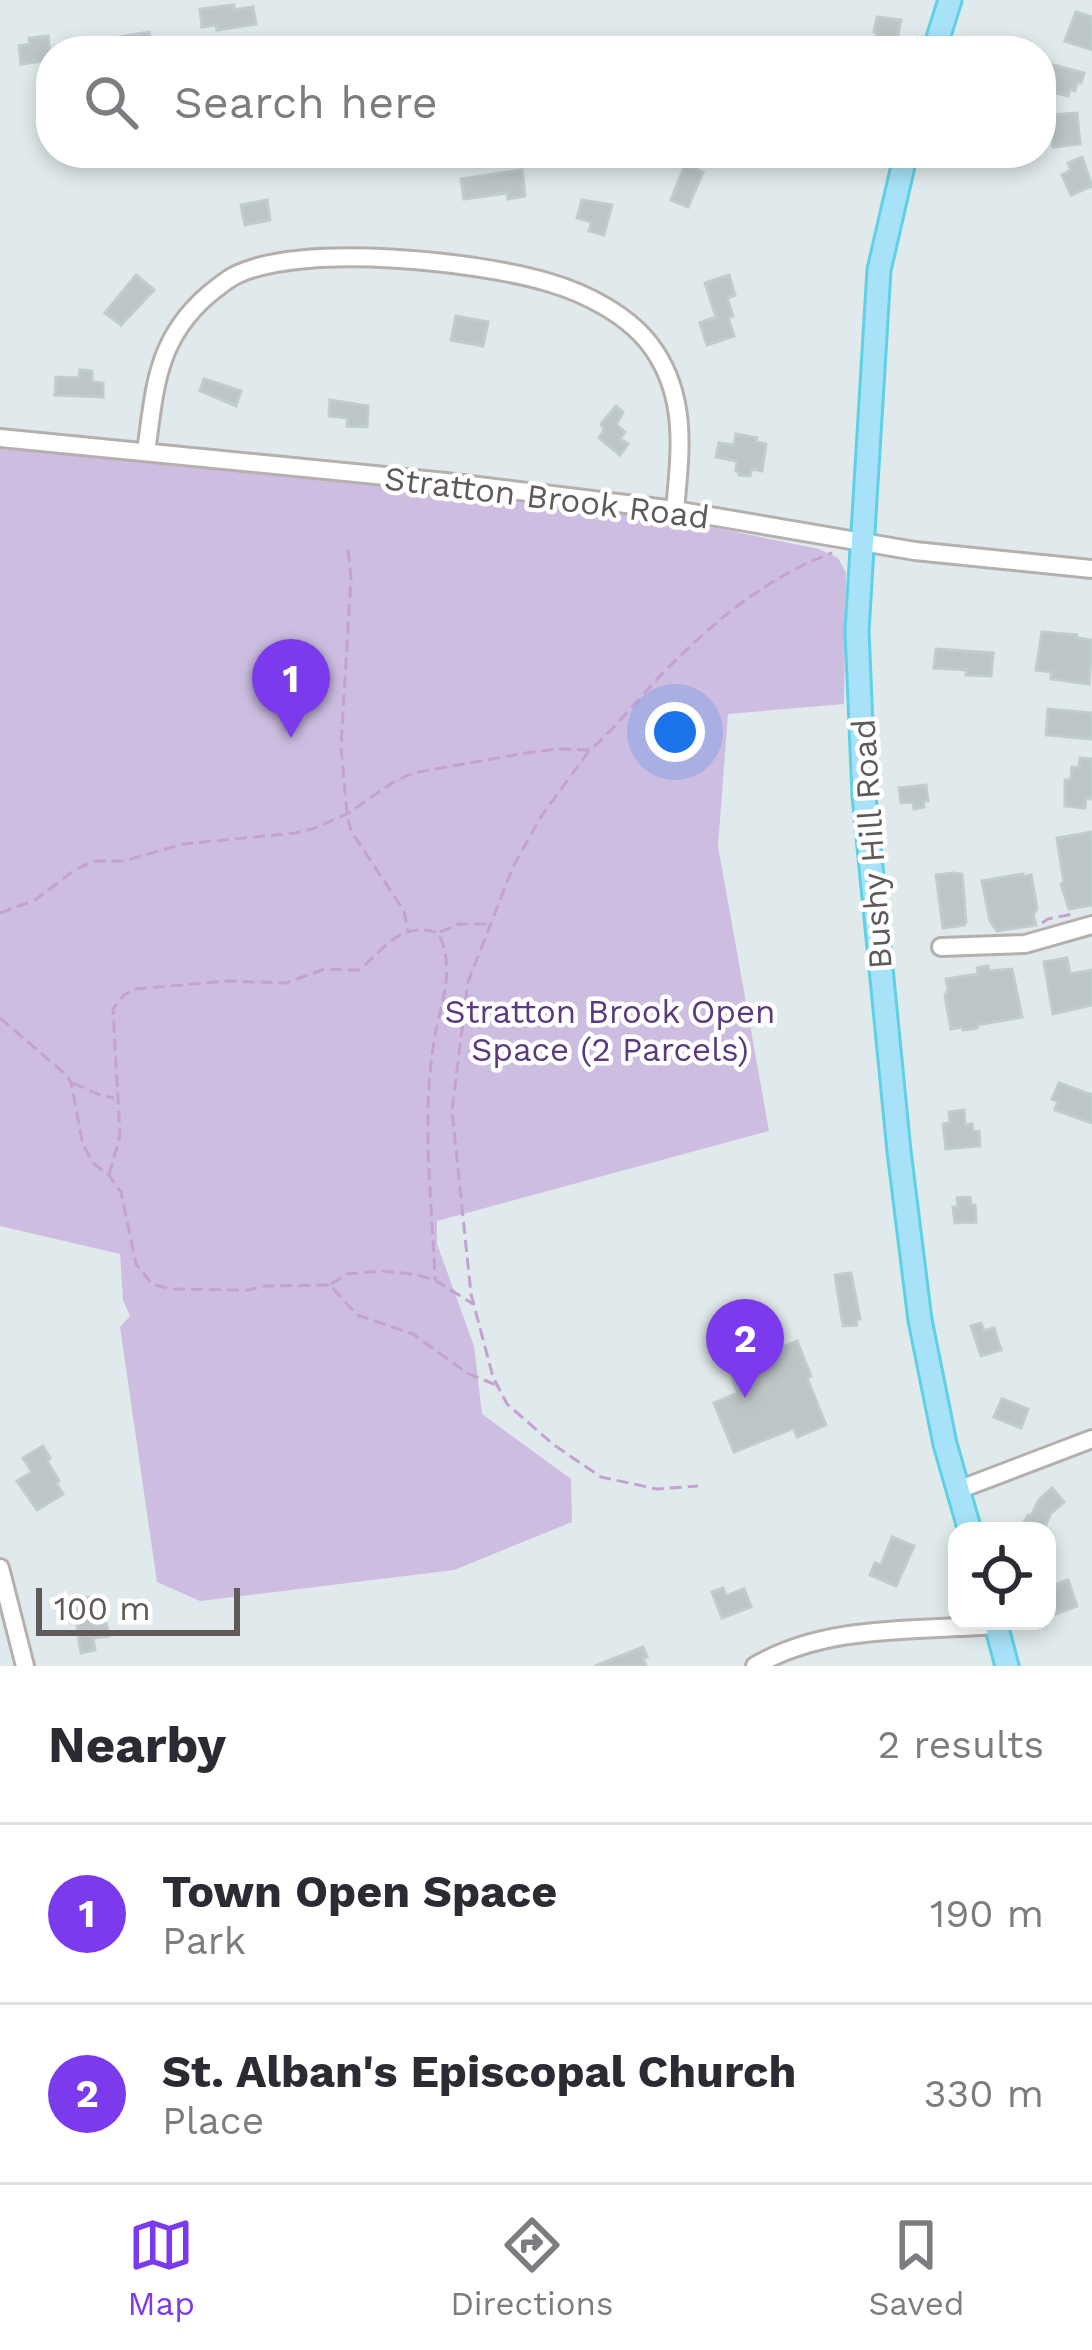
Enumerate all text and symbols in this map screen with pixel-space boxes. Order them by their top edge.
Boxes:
search box [36,36,1056,168]
icon: search [78,69,144,135]
text: Search here [174,76,438,129]
street label: Stratton Brook Road [382,458,712,537]
pin: 1 [252,639,330,738]
your location [645,702,705,762]
street label: Bushy Hill Road [843,718,900,970]
park label: Stratton Brook Open Space (2 Parcels) [444,992,776,1069]
pin: 2 [706,1299,784,1398]
map controls [948,1522,1056,1630]
button: locate [948,1522,1056,1630]
scale bar [36,1582,240,1635]
text: 100 m [54,1589,151,1628]
text: Nearby [48,1715,226,1774]
text: 2 results [878,1722,1044,1767]
text: Town Open Space [162,1865,557,1918]
text: 1 [79,1891,95,1936]
text: 190 m [930,1891,1044,1936]
text: Park [162,1918,246,1963]
text: St. Alban's Episcopal Church [162,2045,796,2098]
text: 2 [75,2071,99,2116]
text: 330 m [924,2071,1044,2116]
text: Place [162,2098,264,2143]
tab: Map [128,2212,195,2323]
tab: Directions [450,2212,613,2323]
tab: Saved [869,2212,964,2323]

